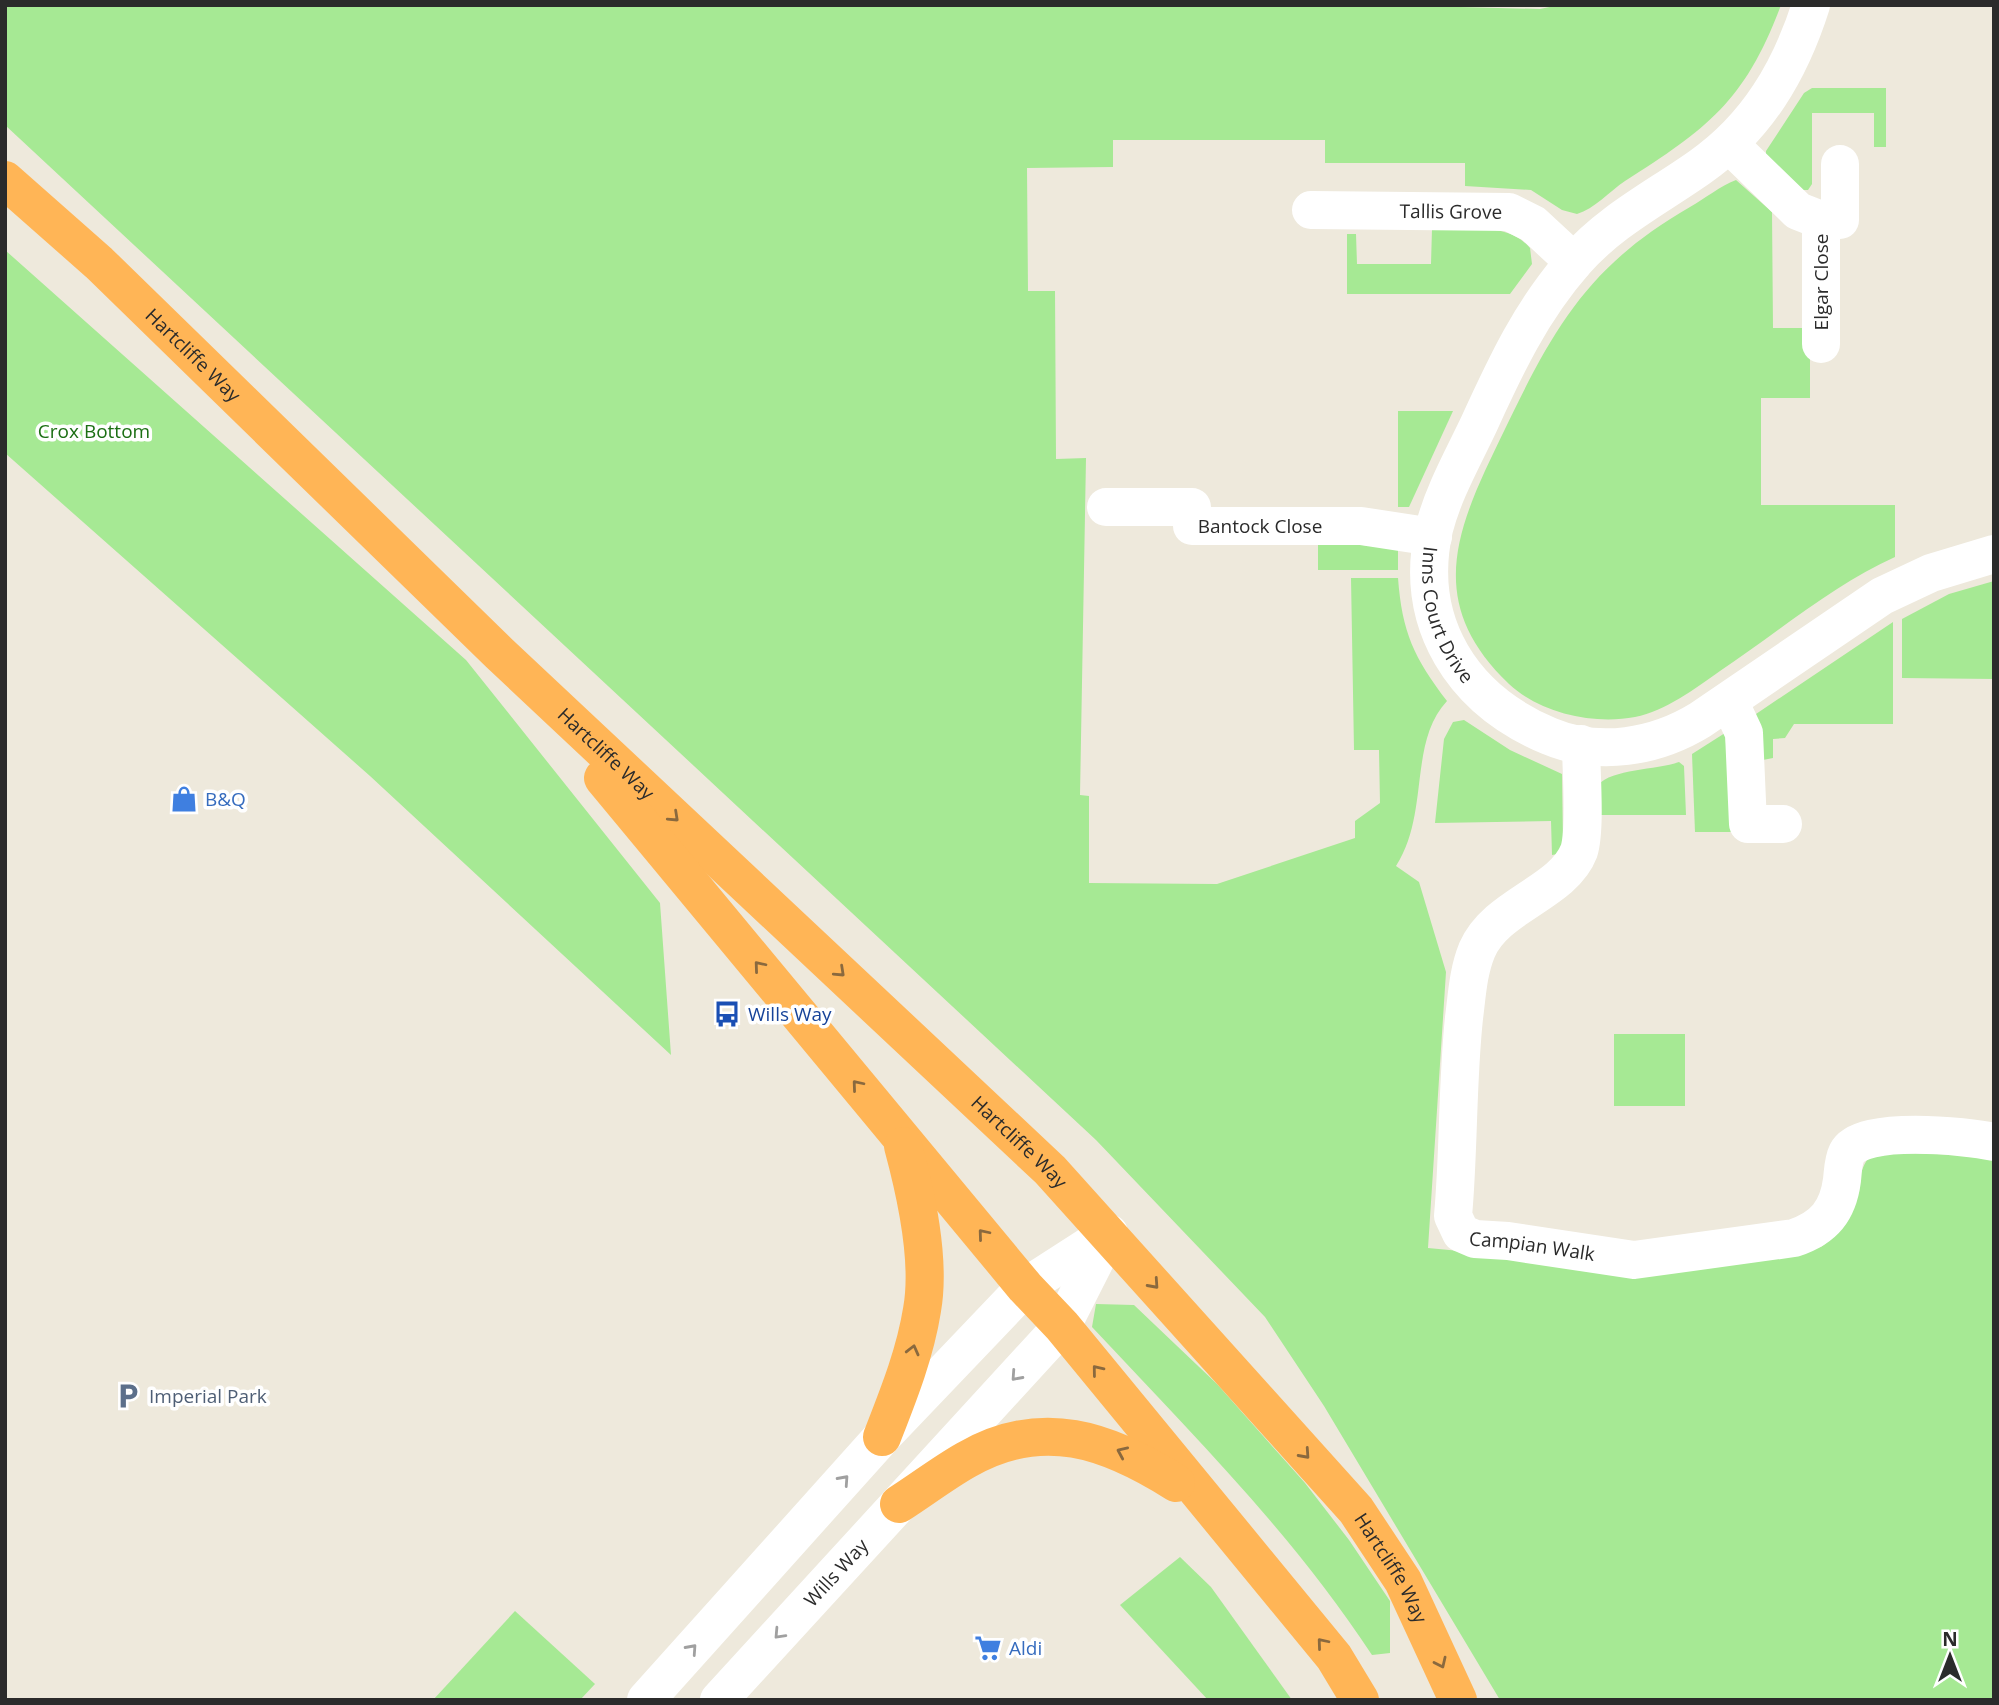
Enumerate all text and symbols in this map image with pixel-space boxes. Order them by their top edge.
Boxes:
street label: Tallis Grove [1400,198,1502,225]
street label: Elgar Close [1808,234,1834,330]
street label: Hartcliffe Way [140,302,247,408]
park label: Crox Bottom [38,418,150,444]
street label: Bantock Close [1198,513,1322,539]
street label: Inns Court Drive [1416,545,1480,689]
street label: Hartcliffe Way [552,702,661,806]
shop icon: B&Q [169,784,199,814]
place label: B&Q [205,786,246,812]
one-way arrow [666,808,679,821]
one-way arrow [755,962,767,975]
one-way arrow [831,964,844,977]
bus stop icon: Wills Way [712,999,742,1029]
place label: Wills Way [748,1001,832,1027]
one-way arrow [853,1080,865,1093]
street label: Hartcliffe Way [966,1090,1074,1194]
street label: Campian Walk [1468,1226,1597,1267]
one-way arrow [978,1229,991,1241]
one-way arrow [1146,1276,1159,1289]
one-way arrow [905,1344,919,1356]
one-way arrow [1092,1365,1105,1377]
one-way arrow [1011,1368,1024,1381]
parking icon: Imperial Park [113,1381,143,1411]
place label: Imperial Park [149,1383,267,1409]
one-way arrow [1117,1446,1129,1460]
one-way arrow [1297,1446,1309,1459]
one-way arrow [836,1475,848,1488]
street label: Hartcliffe Way [1348,1508,1434,1627]
street label: Wills Way [798,1533,874,1612]
north arrow [1915,1621,1985,1691]
one-way arrow [775,1626,787,1639]
text: N [1942,1626,1958,1652]
supermarket icon: Aldi [973,1633,1003,1663]
place label: Aldi [1009,1635,1042,1661]
one-way arrow [1318,1639,1330,1652]
one-way arrow [684,1644,696,1657]
one-way arrow [1433,1656,1447,1668]

